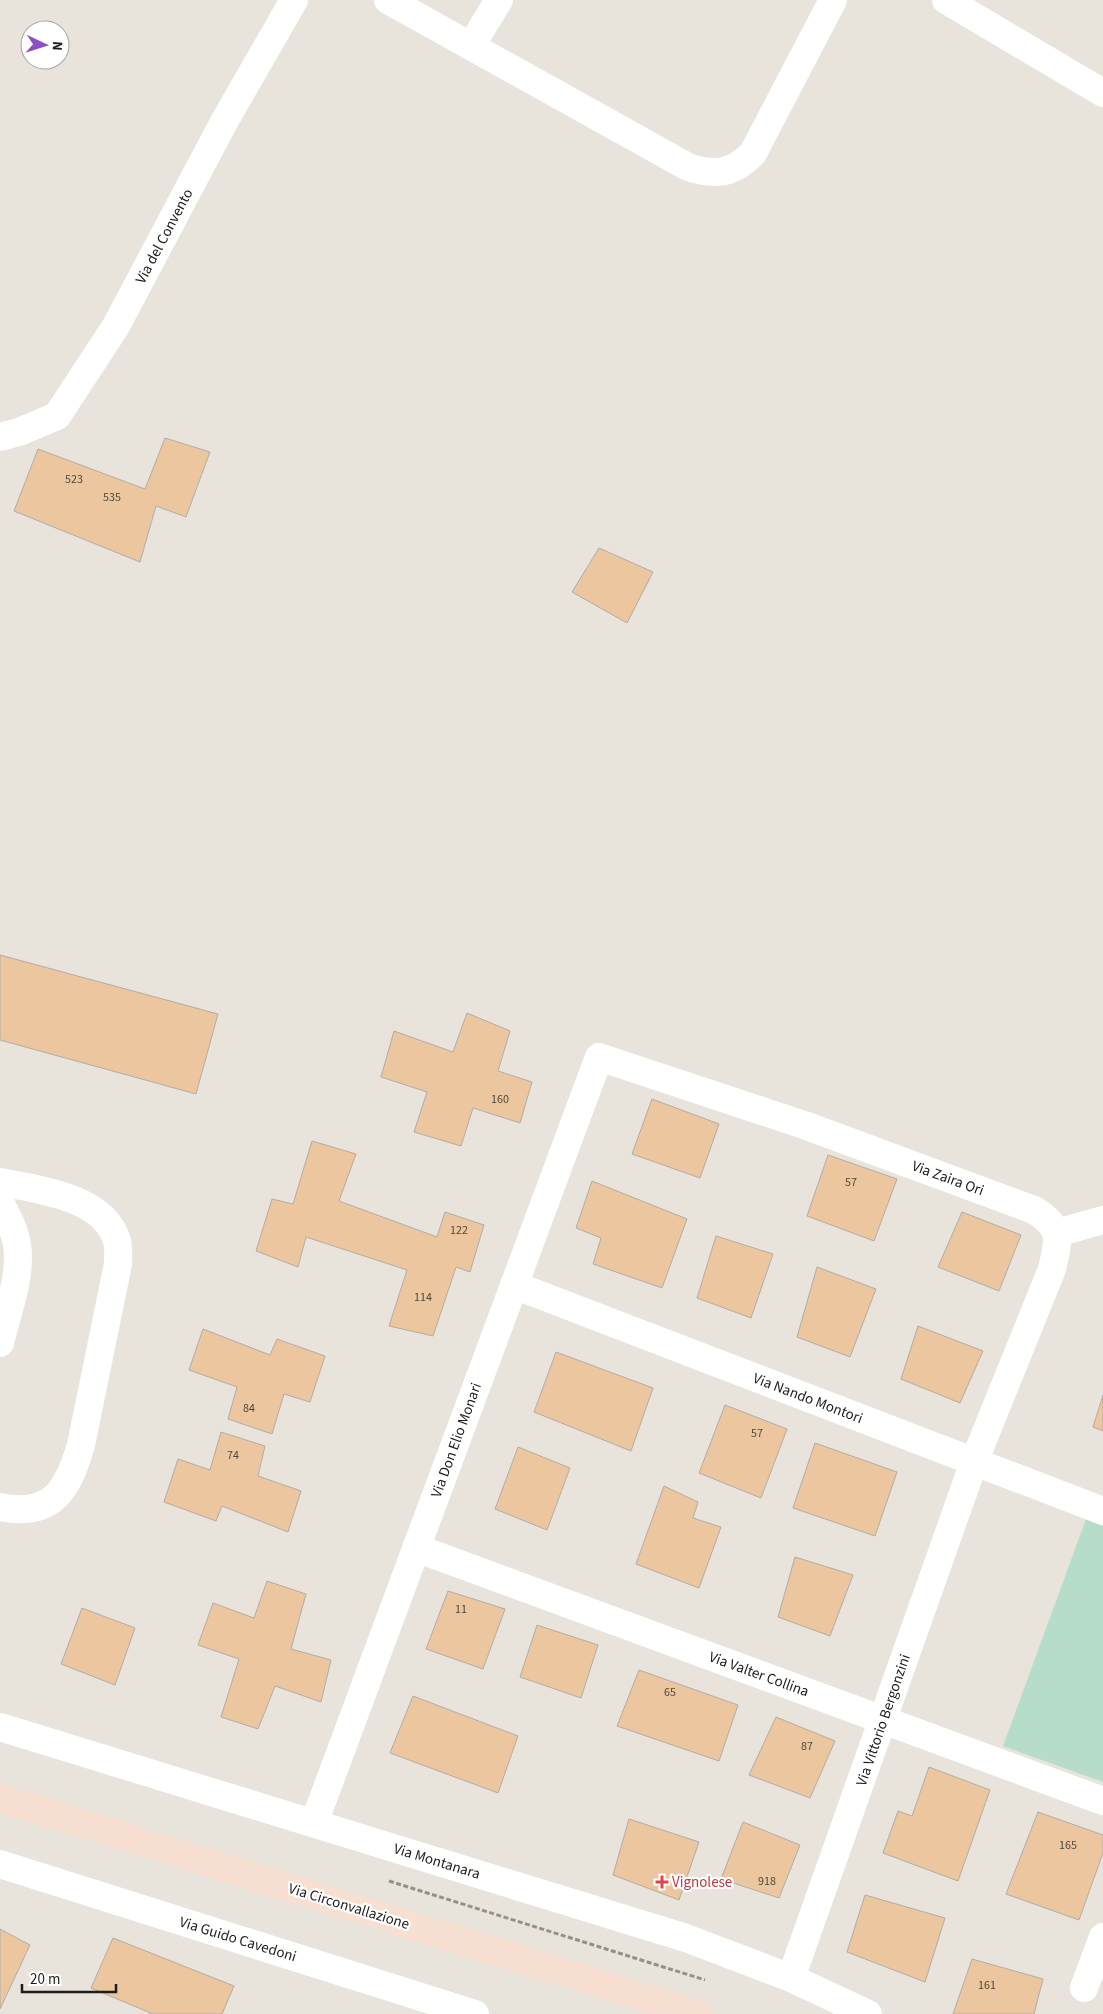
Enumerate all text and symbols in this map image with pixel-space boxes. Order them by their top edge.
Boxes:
north arrow [20,20,70,70]
text: N [47,40,67,51]
street label: Via del Convento [131,185,198,288]
house number: 523 [65,471,83,488]
house number: 535 [103,489,121,506]
house number: 160 [491,1091,509,1108]
street label: Via Zaira Ori [909,1156,987,1201]
house number: 57 [845,1174,857,1191]
house number: 122 [450,1222,468,1239]
house number: 114 [414,1289,432,1306]
street label: Via Nando Montori [750,1368,866,1429]
street label: Via Don Elio Monari [426,1380,487,1501]
house number: 84 [243,1400,255,1417]
house number: 57 [751,1425,763,1442]
house number: 74 [227,1447,239,1464]
house number: 11 [455,1601,467,1618]
street label: Via Valter Collina [706,1647,812,1702]
street label: Via Vittorio Bergonzini [851,1651,916,1789]
house number: 65 [664,1684,676,1701]
house number: 87 [801,1738,813,1755]
house number: 165 [1059,1837,1077,1854]
street label: Via Montanara [391,1838,483,1885]
place label: Vignolese [672,1872,732,1893]
house number: 918 [758,1873,776,1890]
marker: Vignolese [656,1876,668,1888]
street label: Via Circonvallazione [286,1878,412,1935]
street label: Via Guido Cavedoni [177,1912,299,1967]
scale bar [22,1962,116,1994]
text: 20 m [30,1969,60,1990]
house number: 161 [978,1977,996,1994]

